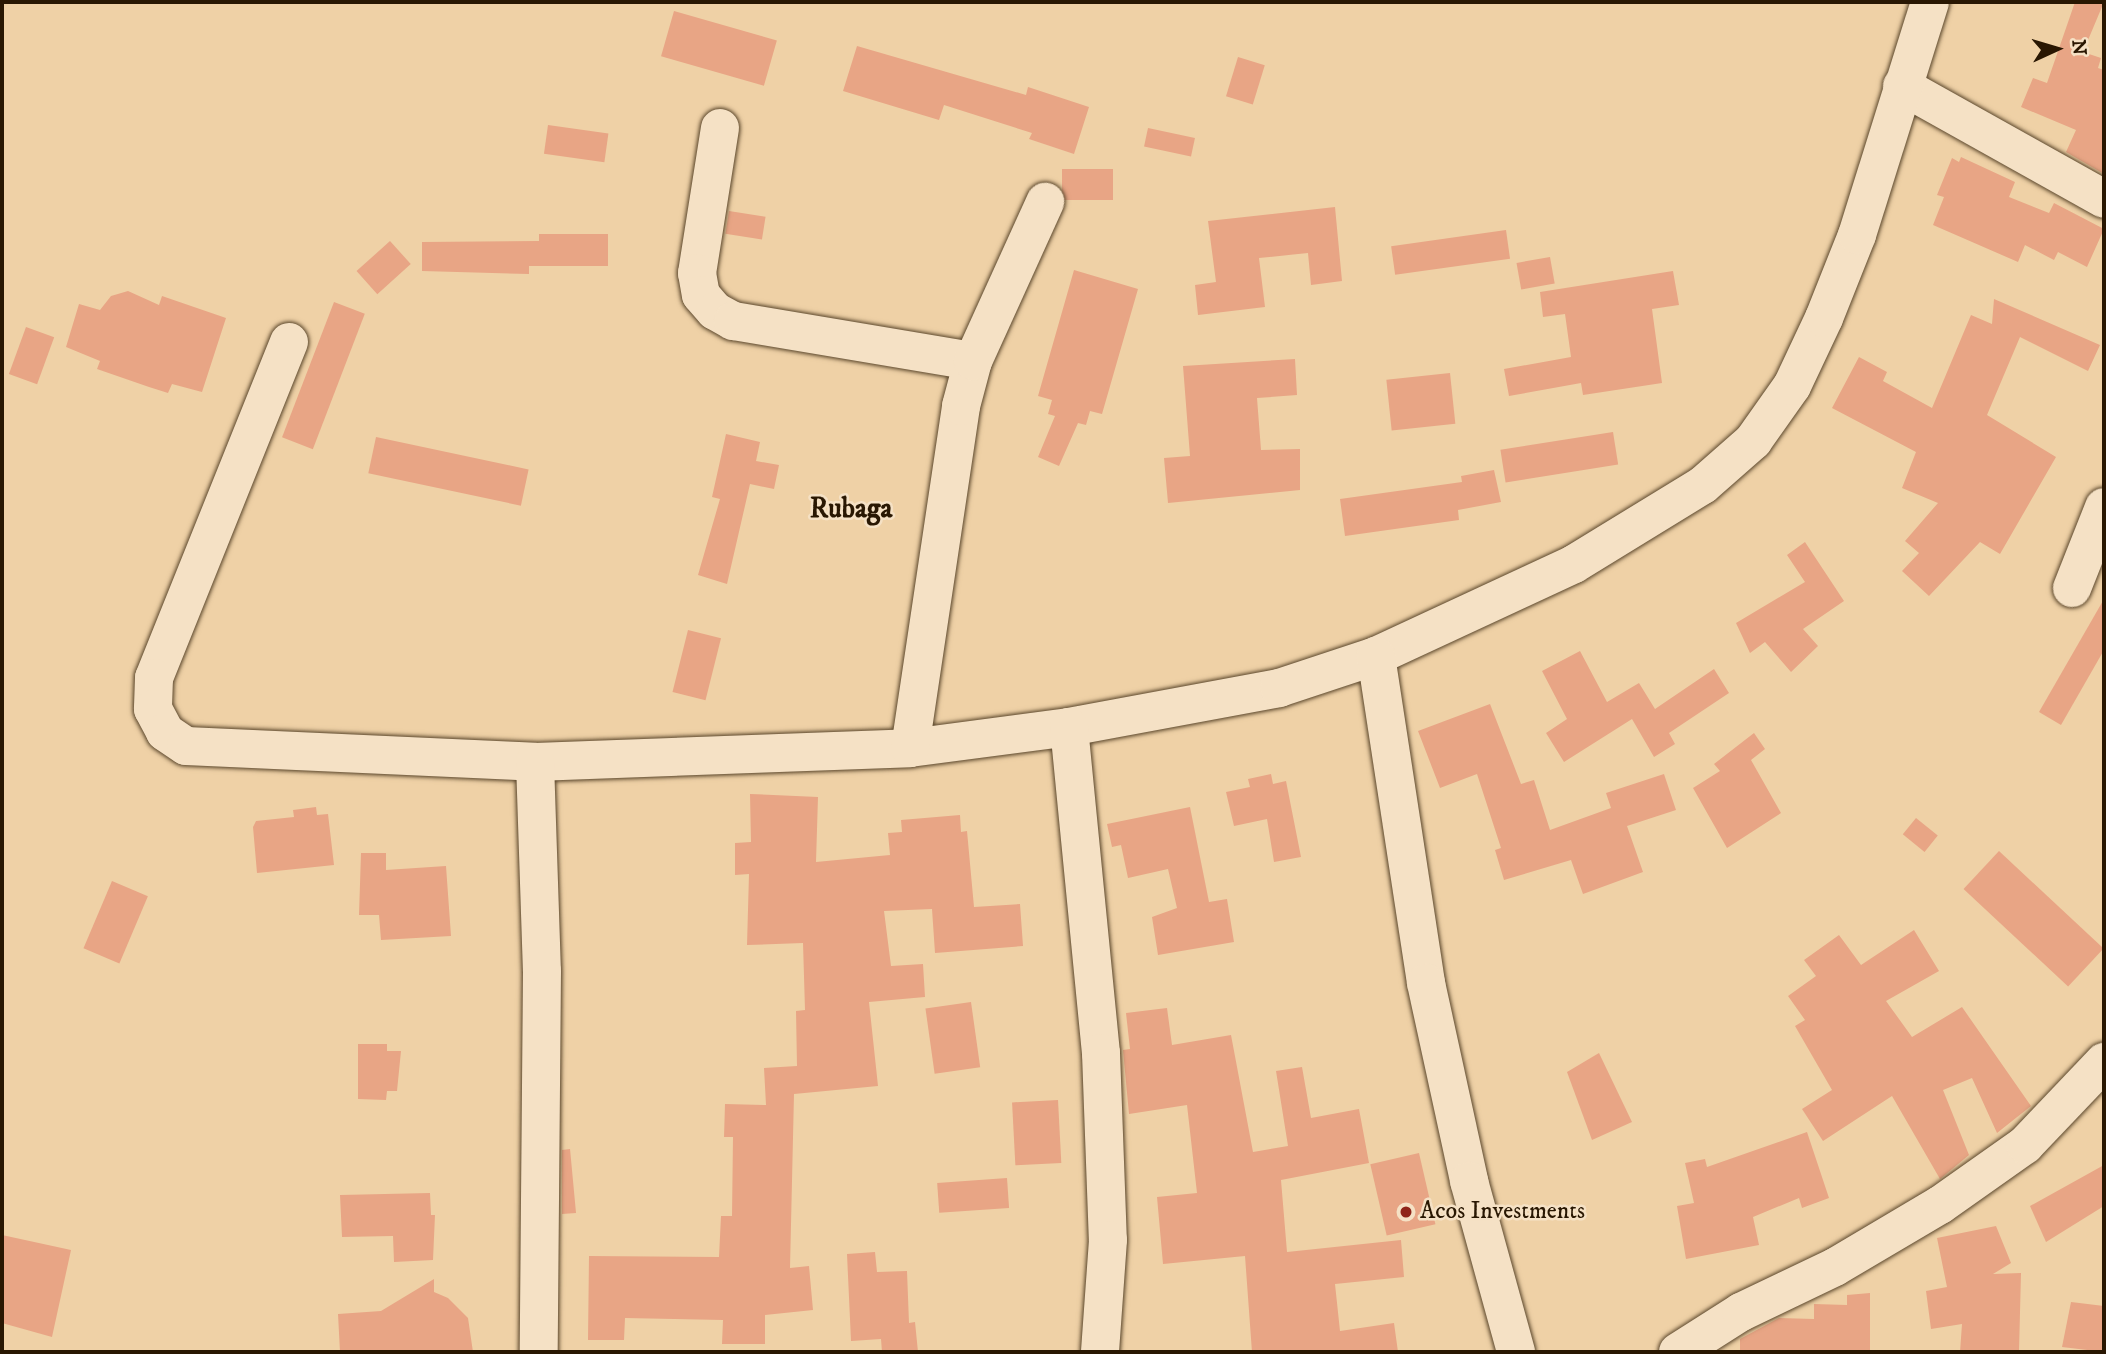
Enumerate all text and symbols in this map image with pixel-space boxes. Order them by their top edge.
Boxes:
north arrow [2022,14,2092,84]
text: N [2066,39,2090,56]
district label: Rubaga [810,492,892,526]
place label: Acos Investments [1420,1198,1585,1226]
marker: Acos Investments [1398,1204,1414,1220]

